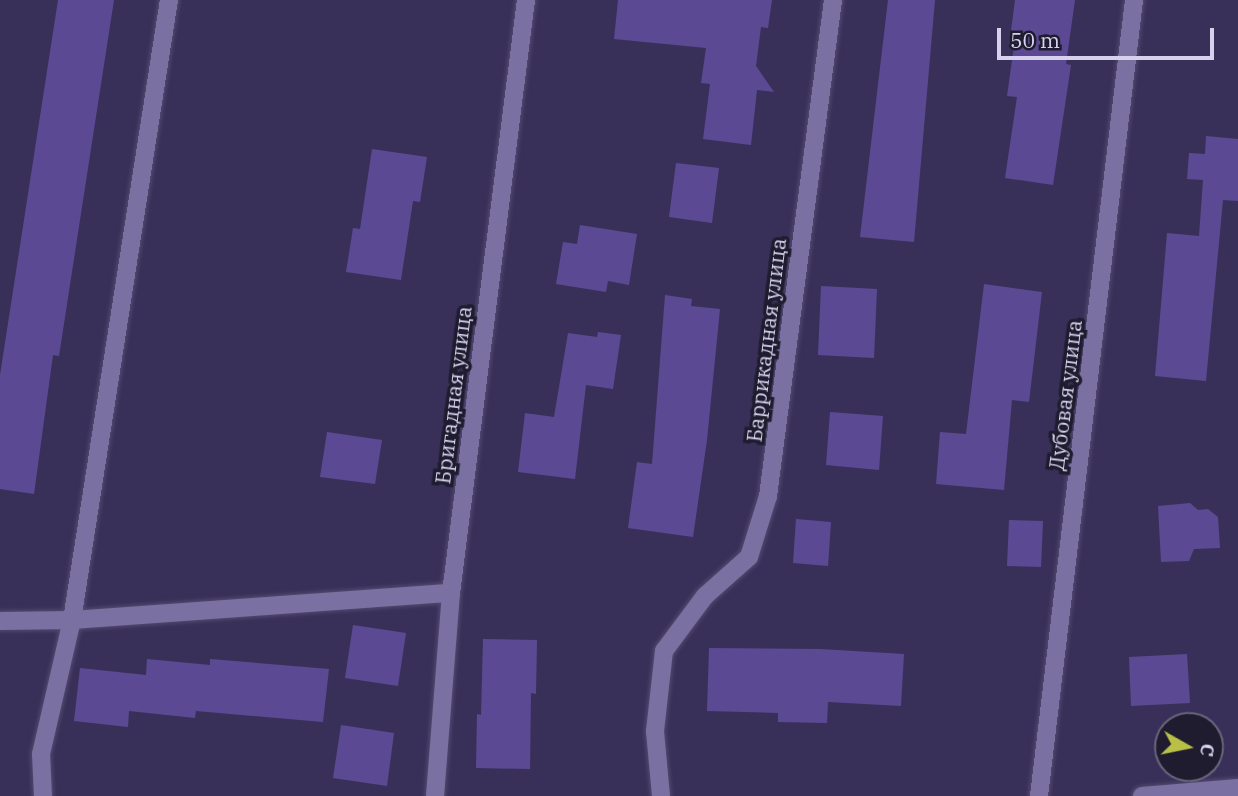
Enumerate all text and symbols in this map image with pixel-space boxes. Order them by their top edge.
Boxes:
scale bar [1000,14,1217,58]
text: 50 m [1010,26,1060,54]
street label: Баррикадная улица [741,237,791,443]
street label: Бригадная улица [430,305,476,485]
street label: Дубовая улица [1043,318,1087,472]
north arrow [1154,712,1224,782]
text: С [1195,742,1221,758]

